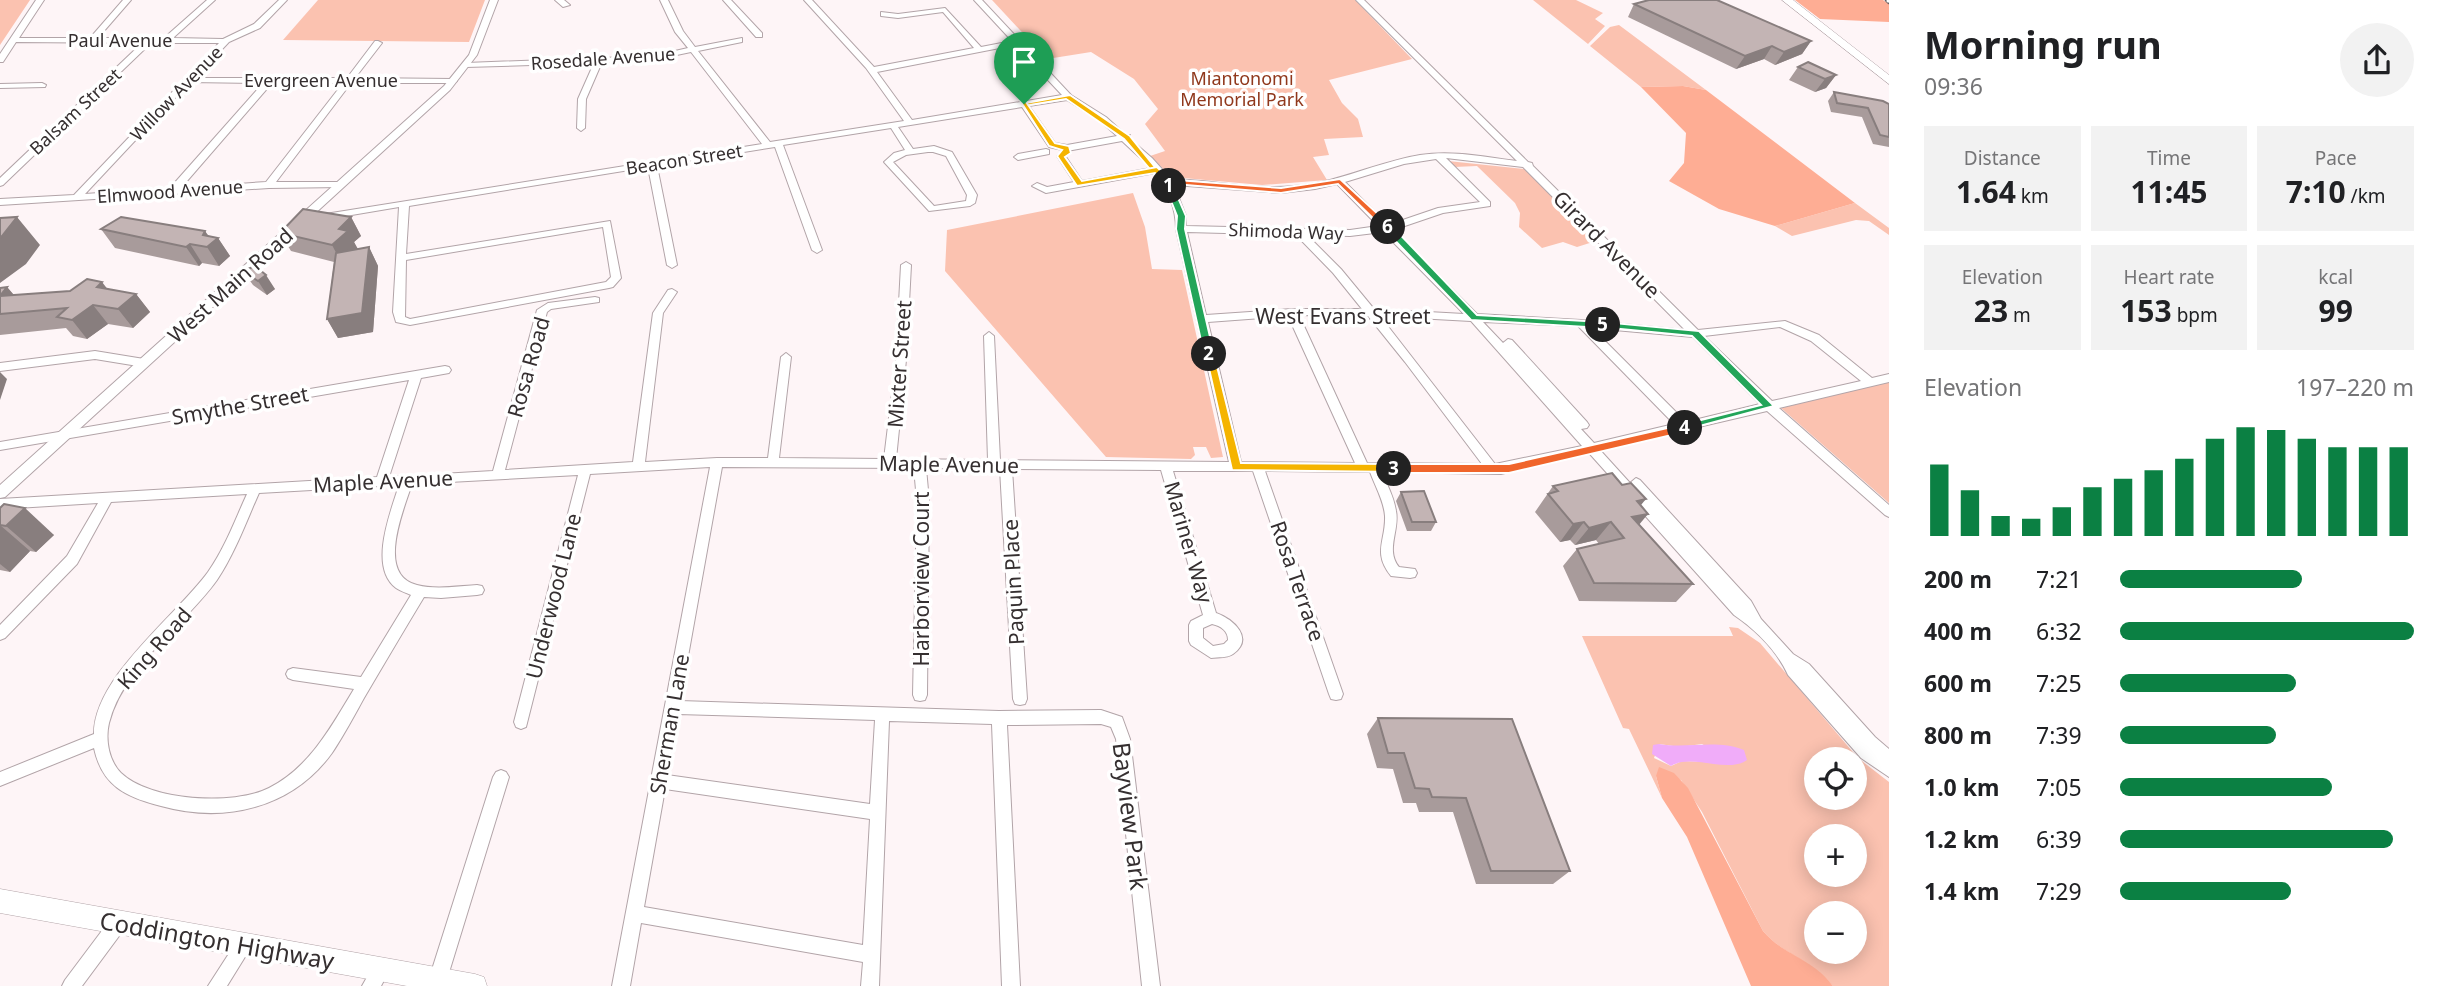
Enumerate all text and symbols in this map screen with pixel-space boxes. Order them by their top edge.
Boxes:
text: Morning run [1924,18,2162,70]
button: share [2340,23,2414,97]
street label: Paul Avenue [68,28,172,52]
pin [994,32,1054,104]
street label: Willow Avenue [125,40,227,146]
street label: Rosedale Avenue [530,41,676,75]
icon: arrive [1005,43,1043,81]
street label: Balsam Street [24,62,126,160]
park label: Miantonomi Memorial Park [1180,66,1304,111]
street label: Evergreen Avenue [244,68,398,92]
text: 09:36 [1924,70,1983,102]
street label: Beacon Street [624,138,744,180]
text: Distance [1964,145,2041,171]
text: Time [2147,145,2191,171]
text: Pace [2315,145,2357,171]
pin: 1 [1152,168,1186,204]
text: 1.64 [1956,171,2016,212]
text: 11:45 [2130,171,2208,212]
text: 7:10 [2286,171,2346,212]
text: 1 [1163,172,1174,198]
street label: Elmwood Avenue [96,174,244,208]
text: km [2016,183,2049,209]
text: /km [2346,183,2386,209]
street label: Girard Avenue [1547,184,1667,304]
pin: 6 [1370,210,1406,244]
text: 6 [1382,213,1393,239]
street label: Shimoda Way [1228,217,1345,245]
street label: West Main Road [161,221,299,349]
text: Elevation [1962,264,2043,290]
text: Heart rate [2124,264,2214,290]
text: kcal [2318,264,2353,290]
text: 23 [1974,290,2008,331]
text: 153 [2120,290,2172,331]
text: 99 [2319,290,2353,331]
street label: Mixter Street [881,299,917,429]
street label: West Evans Street [1255,302,1431,330]
text: m [2008,302,2031,328]
text: bpm [2172,302,2218,328]
pin: 5 [1586,308,1620,342]
text: 5 [1597,311,1608,337]
street label: Rosa Road [500,313,556,421]
pin: 2 [1192,336,1226,372]
text: 2 [1203,340,1214,366]
text: Elevation [1924,371,2022,403]
text: 197–220 m [2296,371,2414,403]
street label: Smythe Street [169,379,311,431]
pin: 4 [1668,410,1702,446]
text: 4 [1679,414,1690,440]
street label: Maple Avenue [879,449,1019,479]
pin: 3 [1376,452,1412,486]
text: 3 [1388,455,1399,481]
street label: Maple Avenue [312,463,454,499]
street label: Mariner Way [1158,478,1220,606]
street label: Harborview Court [907,491,935,667]
street label: Underwood Lane [519,510,587,682]
street label: Rosa Terrace [1264,517,1332,645]
street label: Paquin Place [996,518,1030,646]
text: 200 m [1924,563,1992,595]
text: 7:21 [2036,563,2082,595]
street label: King Road [111,601,197,695]
text: 400 m [1924,615,1992,647]
text: 6:32 [2036,615,2082,647]
street label: Sherman Lane [643,651,695,797]
text: 600 m [1924,667,1992,699]
text: 7:25 [2036,667,2082,699]
text: 800 m [1924,719,1992,751]
text: 7:39 [2036,719,2082,751]
street label: Bayview Park [1106,740,1156,892]
map controls [1804,747,1867,964]
button: locate [1804,747,1867,810]
text: 1.0 km [1924,771,1999,803]
text: 7:05 [2036,771,2082,803]
text: 1.2 km [1924,823,1999,855]
text: 6:39 [2036,823,2082,855]
button: + [1804,824,1867,887]
text: 1.4 km [1924,875,1999,907]
text: 7:29 [2036,875,2082,907]
button: − [1804,901,1867,964]
street label: Coddington Highway [97,903,337,977]

